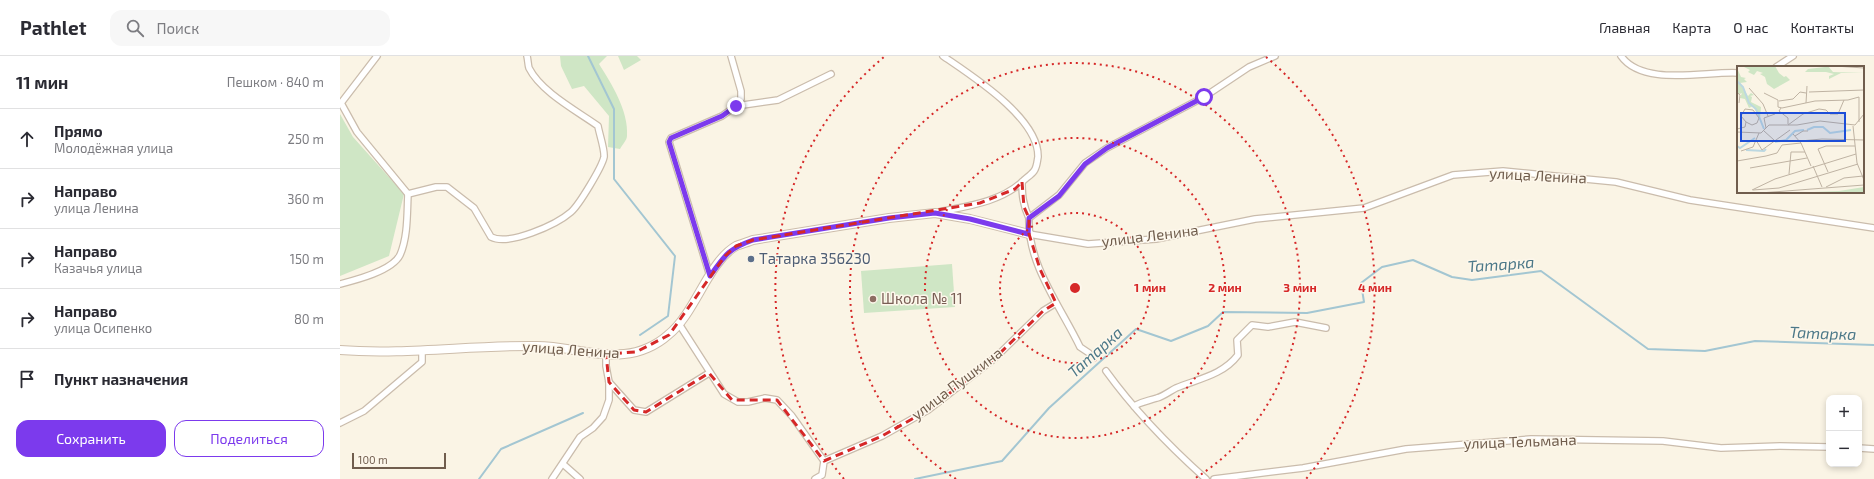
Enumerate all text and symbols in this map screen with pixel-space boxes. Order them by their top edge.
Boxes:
search box [110,10,390,46]
text: Pathlet [20,16,86,39]
icon: search [124,17,146,39]
text: Поиск [156,19,199,37]
text: Главная [1599,19,1650,36]
text: Карта [1672,19,1711,36]
text: О нас [1733,19,1769,36]
text: Контакты [1791,19,1854,36]
inset map [1737,66,1864,193]
text: 11 мин [16,72,68,92]
text: Пешком · 840 m [227,74,324,90]
route start [1195,88,1213,106]
route end [727,97,745,115]
text: Прямо [54,122,103,140]
icon: ahead [16,128,38,150]
text: 250 m [288,131,324,147]
text: Молодёжная улица [54,140,173,156]
street label: улица Ленина [1489,163,1587,188]
text: Направо [54,182,117,200]
icon: right [16,188,38,210]
text: 360 m [287,191,324,207]
text: улица Ленина [54,200,139,216]
street label: улица Ленина [1100,220,1200,251]
text: Направо [54,242,117,260]
icon: right [16,248,38,270]
place label: Татарка 356230 [759,249,871,267]
text: 150 m [290,251,324,267]
water label: Татарка [1467,252,1535,275]
marker: Татарка 356230 [746,254,756,264]
text: Казачья улица [54,260,143,276]
text: 1 мин [1134,280,1166,294]
text: 2 мин [1208,280,1242,294]
text: 3 мин [1283,280,1317,294]
text: 4 мин [1358,280,1392,294]
centre of rings [1068,281,1082,295]
place label: Школа № 11 [881,289,963,307]
marker: Школа № 11 [868,294,878,304]
text: Направо [54,302,117,320]
icon: right [16,308,38,330]
text: 80 m [294,311,324,327]
text: улица Осипенко [54,320,152,336]
water label: Татарка [1063,322,1126,381]
water label: Татарка [1789,322,1857,343]
street label: улица Ленина [522,337,620,362]
street label: улица Пушкина [907,343,1006,424]
icon: arrive [16,368,38,390]
text: Пункт назначения [54,370,188,388]
map controls [1826,395,1862,467]
button: + [1826,395,1862,431]
button: Сохранить [16,420,166,457]
button: Поделиться [174,420,324,457]
street label: улица Тельмана [1463,430,1577,453]
button: − [1826,431,1862,467]
scale bar [352,451,446,470]
text: 100 m [358,453,388,466]

